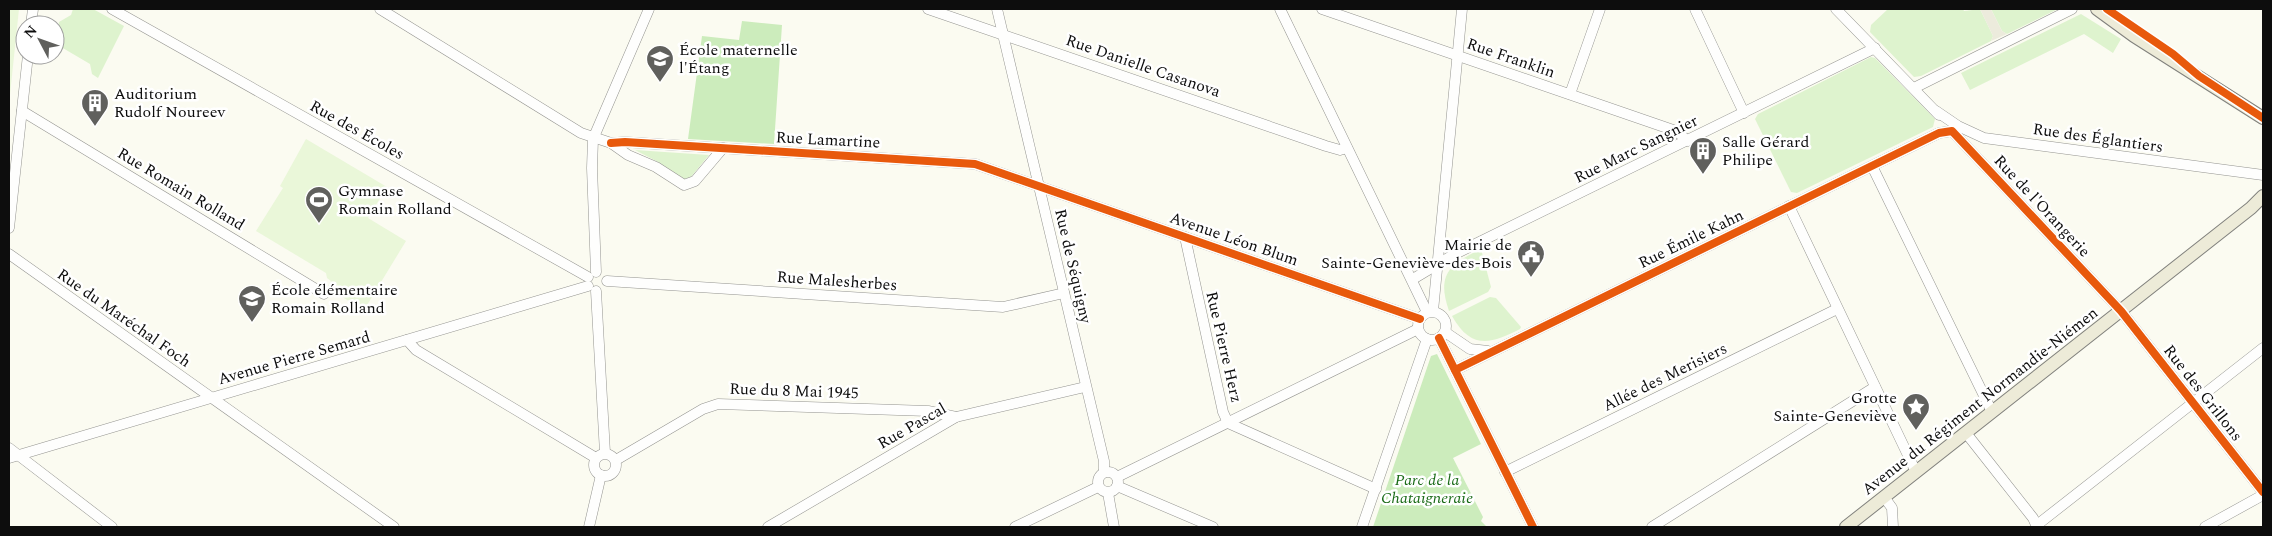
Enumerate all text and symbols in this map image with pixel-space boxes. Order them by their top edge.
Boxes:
north arrow [15,15,65,65]
text: N [19,21,42,43]
street label: Rue Danielle Casanova [1062,28,1224,104]
street label: Rue Franklin [1464,32,1558,84]
place label: École maternelle l'Étang [679,38,798,80]
school or university icon: École maternelle l'Étang [645,44,675,83]
place label: Auditorium Rudolf Noureev [114,82,227,124]
building icon: Auditorium Rudolf Noureev [80,88,110,127]
street label: Rue des Écoles [305,94,409,166]
street label: Rue Marc Sangnier [1570,109,1702,189]
street label: Rue des Églantiers [2031,117,2165,159]
street label: Rue Lamartine [775,125,881,155]
place label: Salle Gérard Philipe [1722,130,1809,172]
building icon: Salle Gérard Philipe [1688,136,1718,175]
street label: Rue Romain Rolland [113,141,249,237]
street label: Rue de l'Orangerie [1988,149,2096,263]
place label: Gymnase Romain Rolland [338,179,452,221]
sports icon: Gymnase Romain Rolland [304,185,334,224]
street label: Rue Émile Kahn [1634,203,1748,275]
street label: Rue de Séquigny [1048,206,1098,327]
street label: Avenue Léon Blum [1167,206,1302,272]
place label: Mairie de Sainte-Geneviève-des-Bois [1321,233,1512,275]
public building icon: Mairie de Sainte-Geneviève-des-Bois [1516,239,1546,278]
street label: Rue du Maréchal Foch [52,263,196,373]
street label: Rue Malesherbes [776,265,898,297]
place label: École élémentaire Romain Rolland [271,278,398,320]
school or university icon: École élémentaire Romain Rolland [237,284,267,323]
street label: Rue Pierre Herz [1200,289,1248,405]
street label: Avenue du Régiment Normandie-Niémen [1857,301,2103,501]
street label: Avenue Pierre Semard [215,325,373,391]
street label: Allée des Merisiers [1599,336,1731,418]
street label: Rue des Grillons [2158,340,2248,446]
street label: Rue du 8 Mai 1945 [729,377,859,405]
place label: Grotte Sainte-Geneviève [1774,386,1897,428]
place icon: Grotte Sainte-Geneviève [1901,392,1931,431]
street label: Rue Pascal [873,397,951,455]
park label: Parc de la Chataigneraie [1381,468,1473,510]

